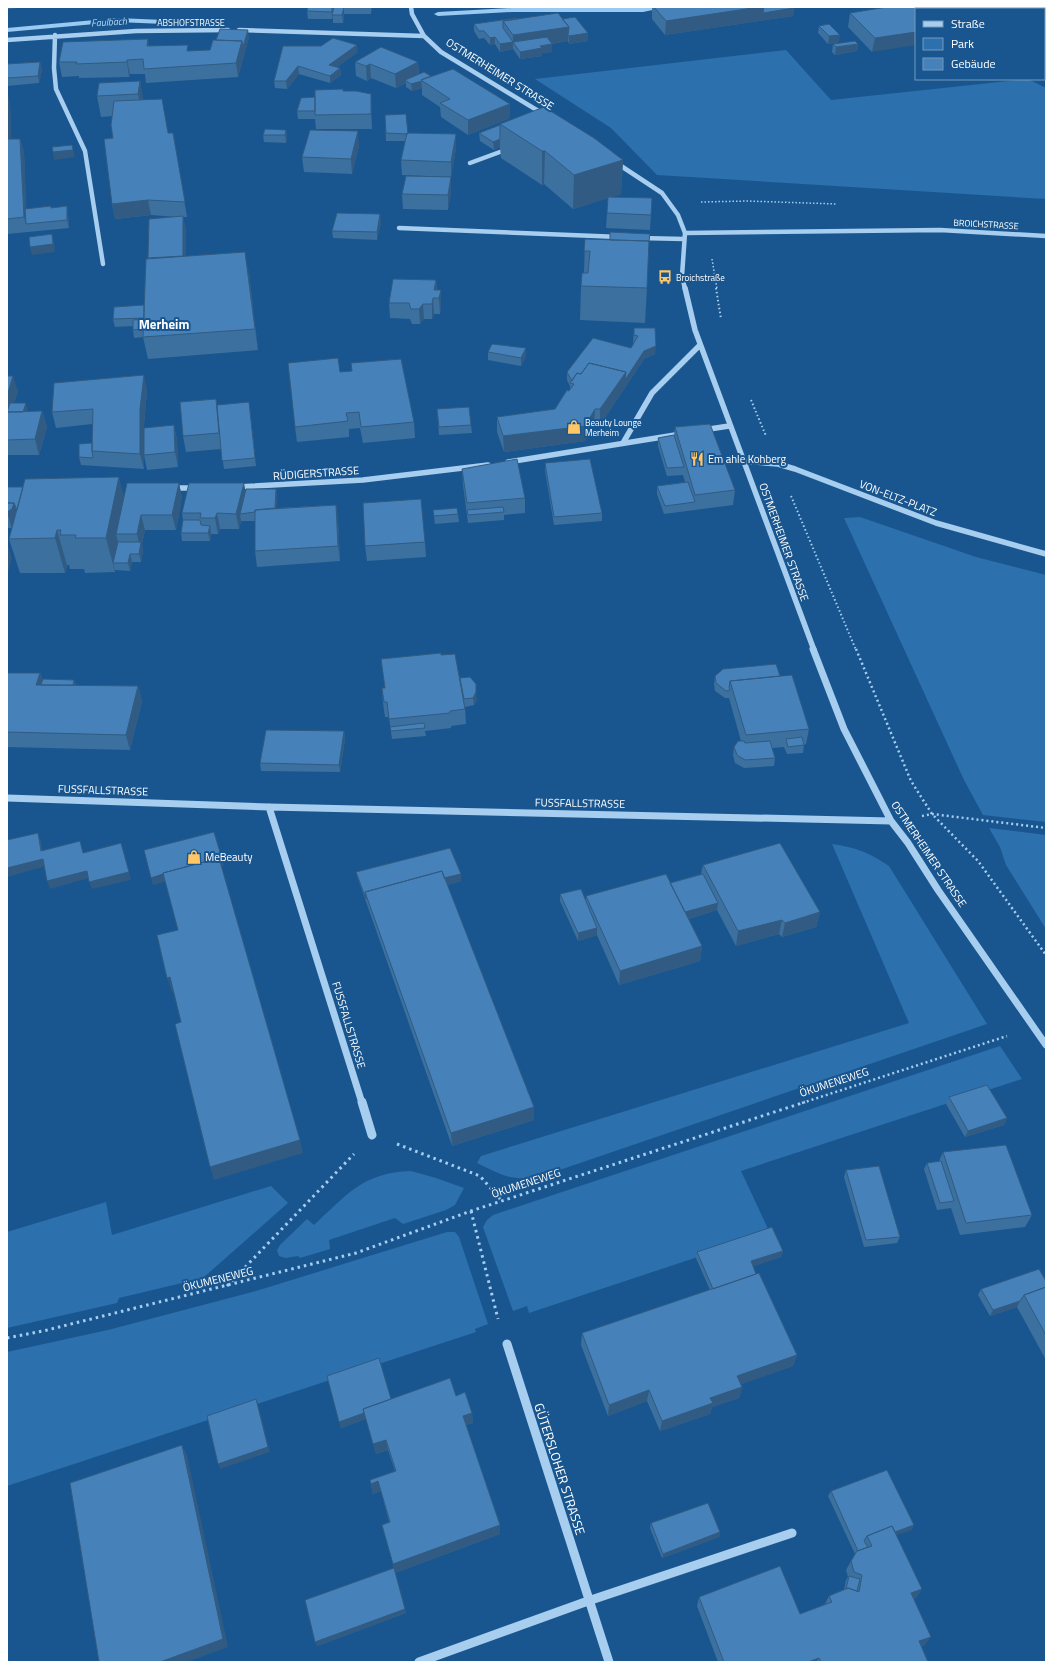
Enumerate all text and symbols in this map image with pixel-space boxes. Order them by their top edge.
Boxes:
legend [915,8,1045,80]
water label: Faulbach [91,14,128,30]
text: Straße [951,14,985,33]
street label: ABSHOFSTRASSE [157,16,225,29]
street label: OSTMERHEIMER STRASSE [443,34,557,114]
text: Park [951,34,974,53]
text: Gebäude [951,54,996,73]
street label: BROICHSTRASSE [953,216,1019,232]
bus stop icon: Broichstraße [657,269,673,285]
place label: Broichstraße [676,271,725,284]
district label: Merheim [139,314,189,334]
place label: Beauty Lounge Merheim [585,416,642,439]
shop icon: Beauty Lounge Merheim [566,419,582,435]
restaurant icon: Em ahle Kohberg [689,451,705,467]
place label: Em ahle Kohberg [708,451,787,467]
street label: RÜDIGERSTRASSE [272,462,360,484]
street label: VON-ELTZ-PLATZ [857,476,939,520]
street label: OSTMERHEIMER STRASSE [755,481,813,603]
street label: FUSSFALLSTRASSE [58,780,148,800]
street label: FUSSFALLSTRASSE [535,794,625,812]
street label: OSTMERHEIMER STRASSE [887,798,971,910]
shop icon: MeBeauty [186,849,202,865]
place label: MeBeauty [205,849,253,865]
street label: FUSSFALLSTRASSE [328,980,370,1070]
street label: ÖKUMENEWEG [797,1063,871,1101]
street label: ÖKUMENEWEG [489,1164,563,1202]
street label: ÖKUMENEWEG [181,1262,255,1295]
street label: GÜTERSLOHER STRASSE [529,1400,591,1538]

